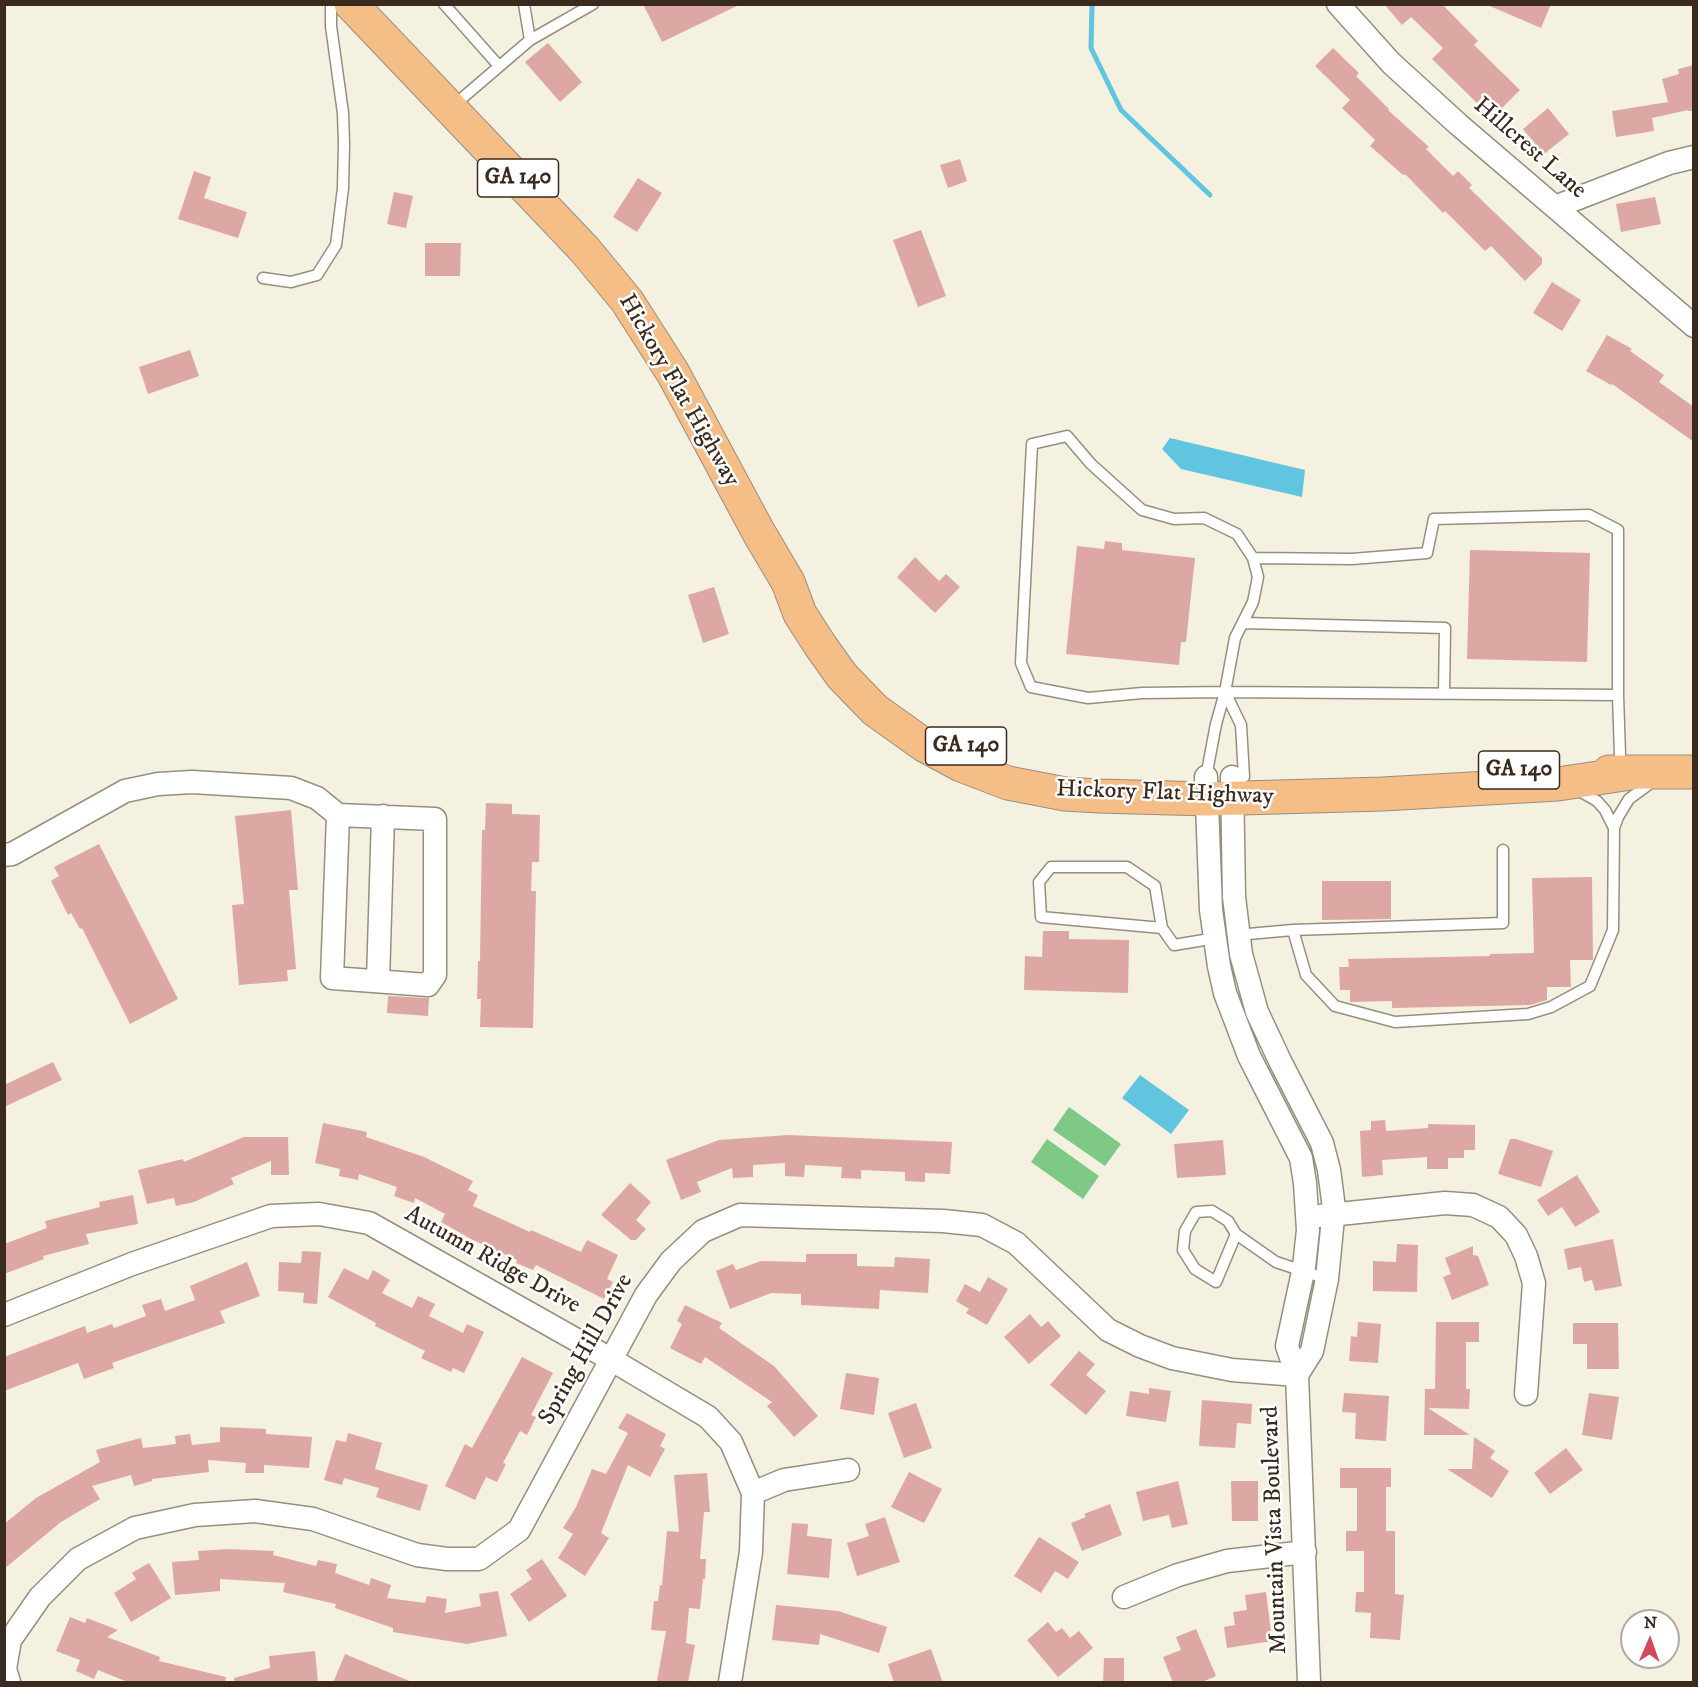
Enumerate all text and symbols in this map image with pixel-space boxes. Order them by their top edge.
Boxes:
street label: Hillcrest Lane [1466,92,1592,206]
road number: GA 140 [478,159,558,197]
street label: Hickory Flat Highway [611,290,745,492]
road number: GA 140 [926,727,1006,765]
road number: GA 140 [1478,751,1559,789]
street label: Hickory Flat Highway [1056,776,1274,812]
street label: Autumn Ridge Drive [399,1201,585,1321]
street label: Spring Hill Drive [534,1269,640,1431]
street label: Mountain Vista Boulevard [1257,1405,1295,1655]
north arrow [1620,1609,1680,1669]
text: N [1644,1613,1657,1633]

